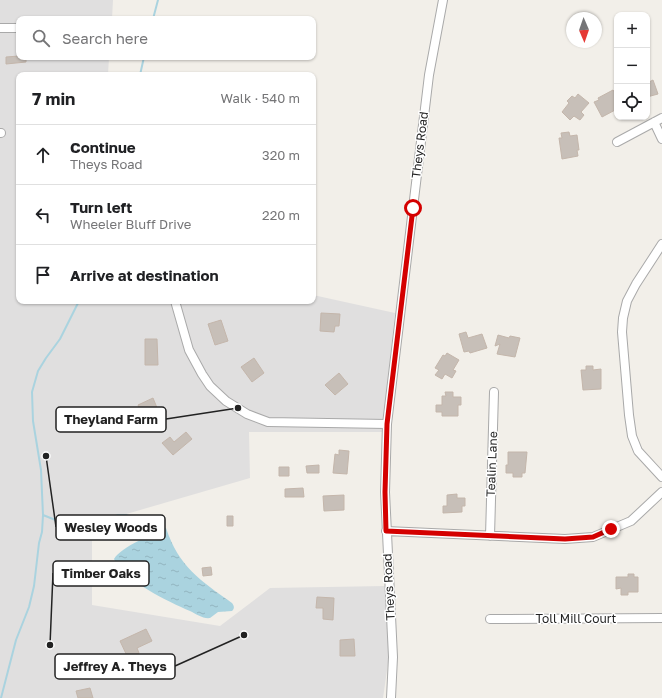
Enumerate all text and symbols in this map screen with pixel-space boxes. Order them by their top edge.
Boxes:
north arrow [566,12,602,48]
map controls [614,12,650,120]
button: + [614,12,650,48]
search box [16,16,316,60]
icon: search [30,27,52,49]
text: Search here [62,29,148,47]
button: − [614,48,650,84]
button: locate [614,84,650,120]
text: 7 min [32,88,75,109]
text: Walk · 540 m [221,90,300,106]
street label: Theys Road [408,111,431,179]
text: Continue [70,138,136,156]
icon: ahead [32,144,54,166]
text: 320 m [262,147,300,163]
text: Theys Road [70,156,143,172]
text: Turn left [70,198,132,216]
route start [404,199,422,217]
icon: left [32,204,54,226]
text: 220 m [262,207,300,223]
text: Wheeler Bluff Drive [70,216,191,232]
icon: arrive [32,264,54,286]
text: Arrive at destination [70,266,219,284]
callout: Theyland Farm [56,407,166,432]
text: Theyland Farm [64,411,158,427]
street label: Tealin Lane [483,431,500,497]
callout: Wesley Woods [56,515,165,540]
text: Wesley Woods [64,519,158,535]
route end [602,520,620,538]
street label: Theys Road [379,553,398,621]
callout: Timber Oaks [53,561,149,586]
text: Timber Oaks [61,565,141,581]
street label: Toll Mill Court [536,611,617,626]
callout: Jeffrey A. Theys [55,654,175,679]
text: Jeffrey A. Theys [63,658,167,674]

